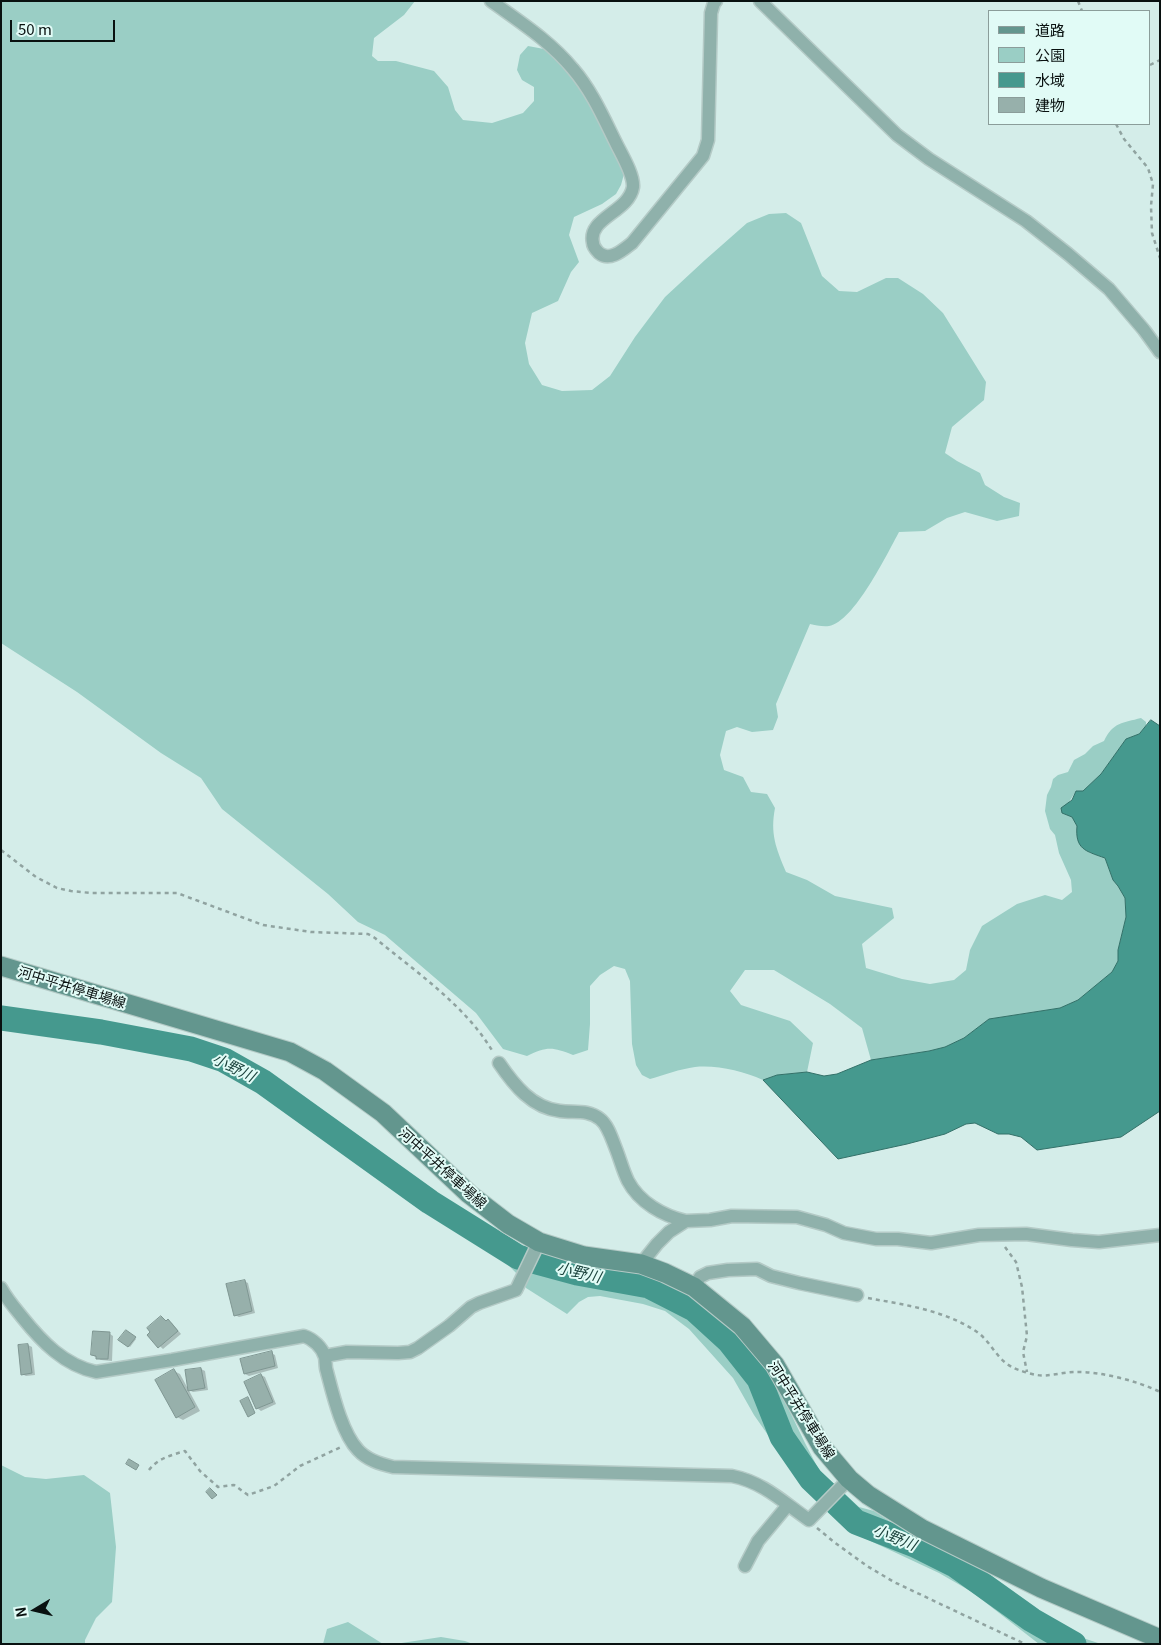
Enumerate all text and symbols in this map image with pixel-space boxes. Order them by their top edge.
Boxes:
scale bar [12,10,118,42]
legend [988,10,1151,125]
text: 50 m [18,18,52,39]
text: 道路 [1035,19,1065,40]
text: 公園 [1035,44,1065,65]
text: 水域 [1035,69,1065,90]
text: 建物 [1035,94,1065,115]
street label: 河中平井停車場線 [16,963,128,1011]
water label: 小野川 [210,1049,258,1085]
street label: 河中平井停車場線 [396,1124,490,1212]
water label: 小野川 [555,1258,603,1286]
street label: 河中平井停車場線 [765,1358,839,1462]
water label: 小野川 [871,1520,919,1554]
north arrow [10,1585,60,1635]
text: N [9,1606,31,1619]

